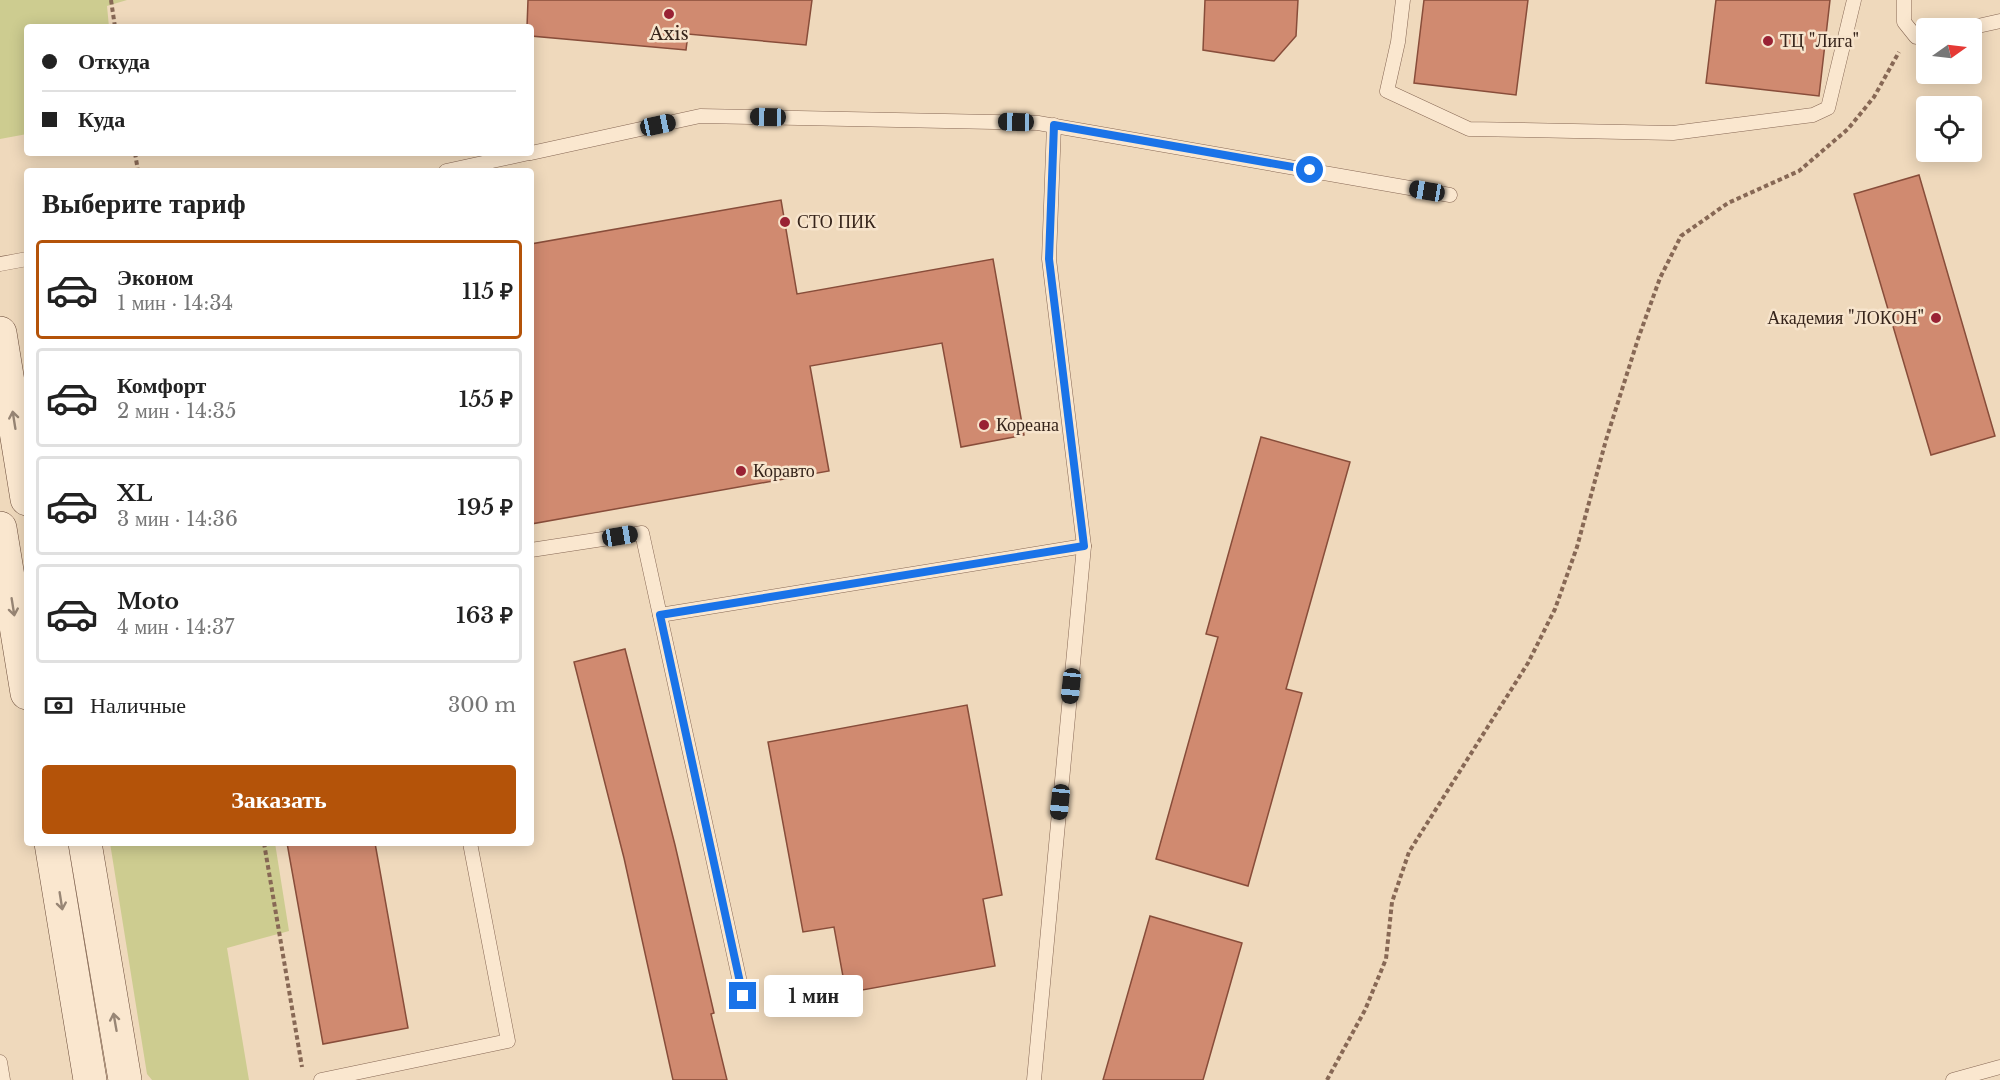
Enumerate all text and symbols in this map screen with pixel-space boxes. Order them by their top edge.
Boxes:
marker: Axis [662,7,676,21]
north arrow [1916,18,1982,84]
map controls [1916,18,1982,162]
place label: Axis [648,23,689,45]
place label: ТЦ "Лига" [1780,30,1859,52]
marker: ТЦ "Лига" [1761,34,1775,48]
text: Откуда [78,48,150,75]
button: locate [1916,96,1982,162]
text: Куда [78,106,125,133]
car [750,108,786,126]
car [639,112,677,138]
car [998,113,1034,131]
route start [1296,156,1323,183]
car [1408,179,1446,203]
text: Выберите тариф [42,187,246,220]
place label: СТО ПИК [797,211,877,233]
marker: СТО ПИК [778,215,792,229]
icon: car [45,263,99,317]
text: Эконом [117,264,194,291]
text: 115 ₽ [462,278,513,305]
text: 1 мин · 14:34 [117,291,233,315]
place label: Академия "ЛОКОН" [1767,307,1924,329]
marker: Академия "ЛОКОН" [1929,311,1943,325]
icon: car [45,371,99,425]
text: Комфорт [117,372,206,399]
text: 155 ₽ [459,386,513,413]
text: 2 мин · 14:35 [117,399,236,423]
one-way arrow [9,411,20,430]
place label: Кореана [996,414,1059,436]
marker: Кореана [977,418,991,432]
place label: Коравто [753,460,815,482]
marker: Коравто [734,464,748,478]
icon: car [45,479,99,533]
text: XL [117,480,152,507]
text: 195 ₽ [457,494,513,521]
text: 3 мин · 14:36 [117,507,238,531]
car [601,524,639,548]
icon: car [45,587,99,641]
text: Moto [117,588,179,615]
one-way arrow [8,596,19,616]
text: 163 ₽ [456,602,513,629]
text: 4 мин · 14:37 [117,615,234,639]
car [1060,667,1082,705]
icon: cash [42,689,75,722]
text: Наличные [90,692,186,719]
text: 300 m [448,693,516,717]
button: Заказать [42,765,516,834]
car [1049,783,1071,821]
one-way arrow [56,890,67,910]
callout: 1 мин [764,975,863,1017]
route end [729,982,756,1009]
text: 1 мин [788,984,839,1008]
one-way arrow [109,1013,120,1033]

